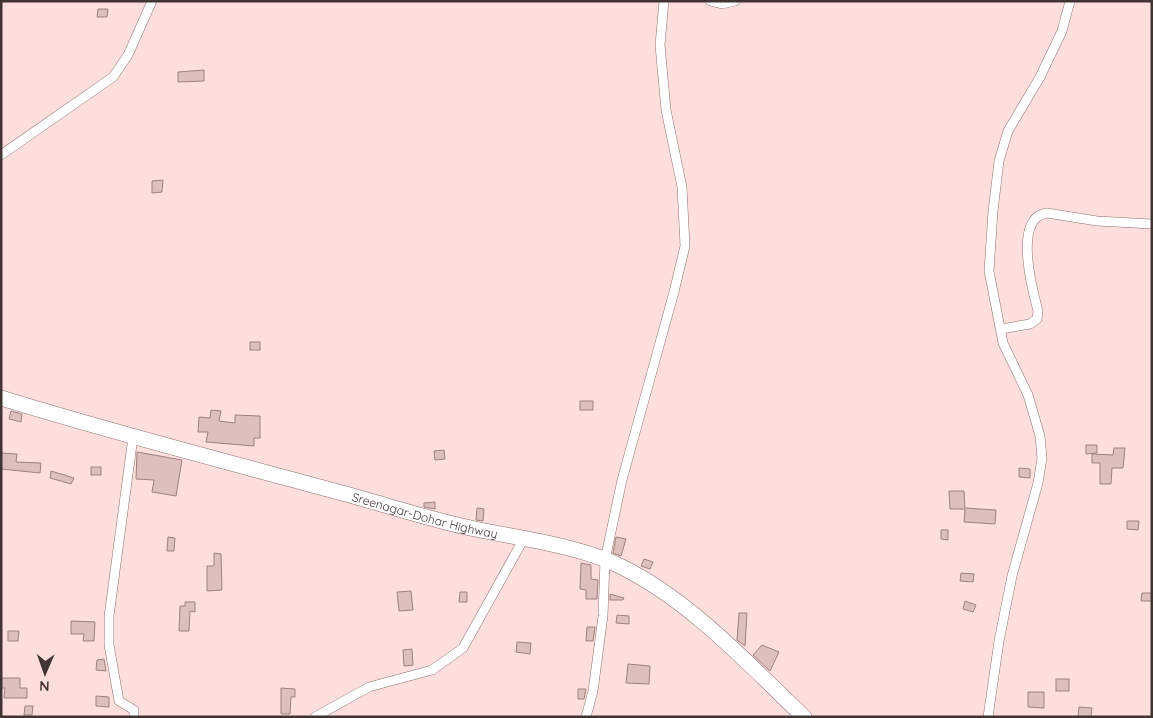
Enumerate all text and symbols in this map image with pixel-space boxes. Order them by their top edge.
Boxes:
street label: Sreenagar-Dohar Highway [351,489,499,541]
north arrow [20,648,70,698]
text: N [39,677,50,695]

